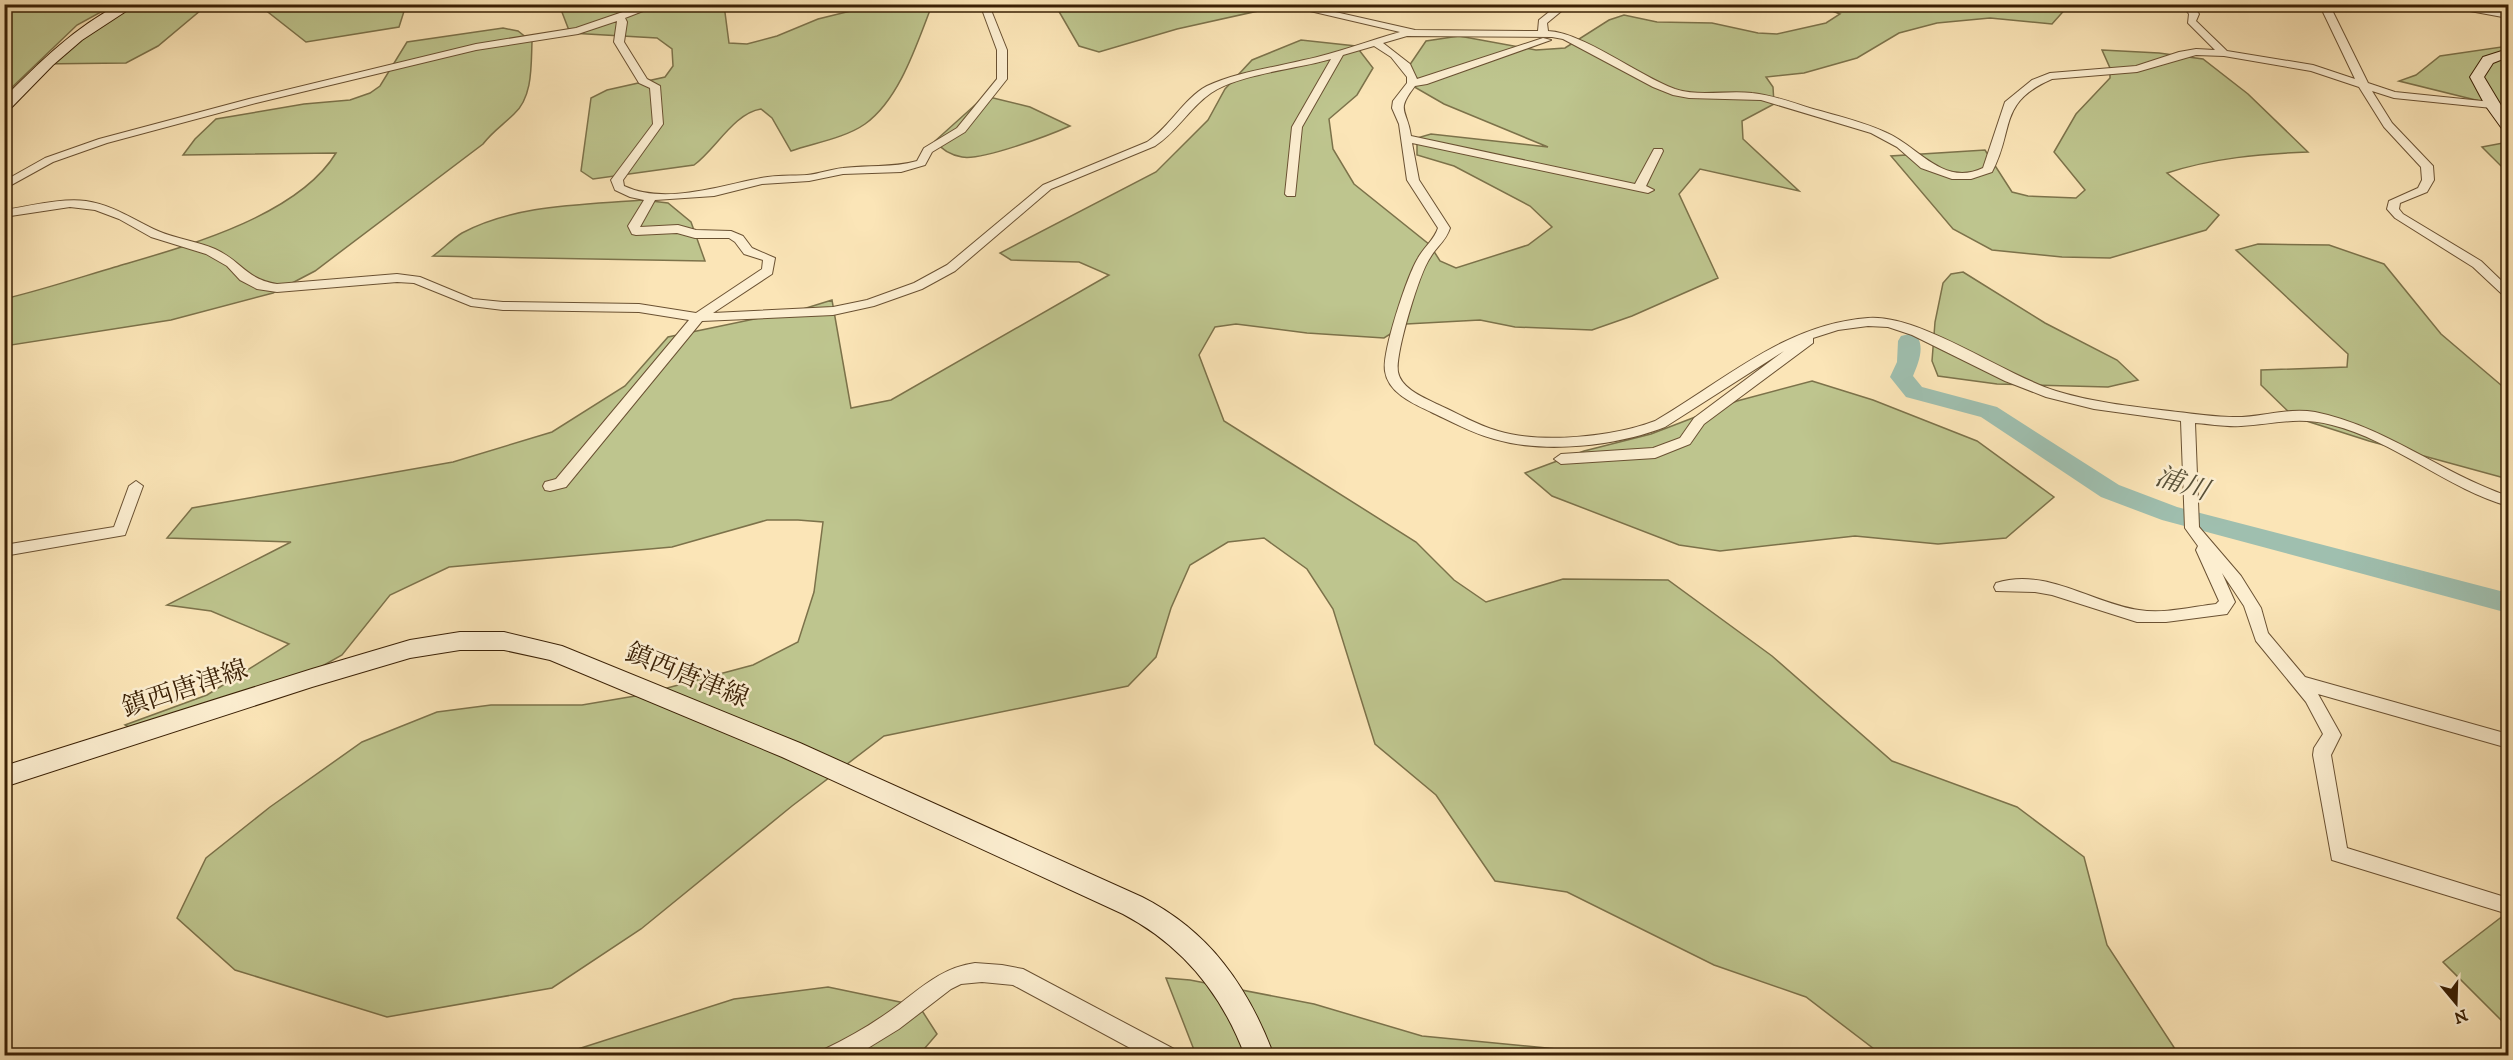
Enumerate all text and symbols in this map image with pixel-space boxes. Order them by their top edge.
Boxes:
water label: 浦川 [2151,459,2216,509]
street label: 鎮西唐津線 [621,636,753,716]
street label: 鎮西唐津線 [118,653,252,725]
north arrow [2426,973,2486,1033]
text: N [2451,1005,2470,1028]

